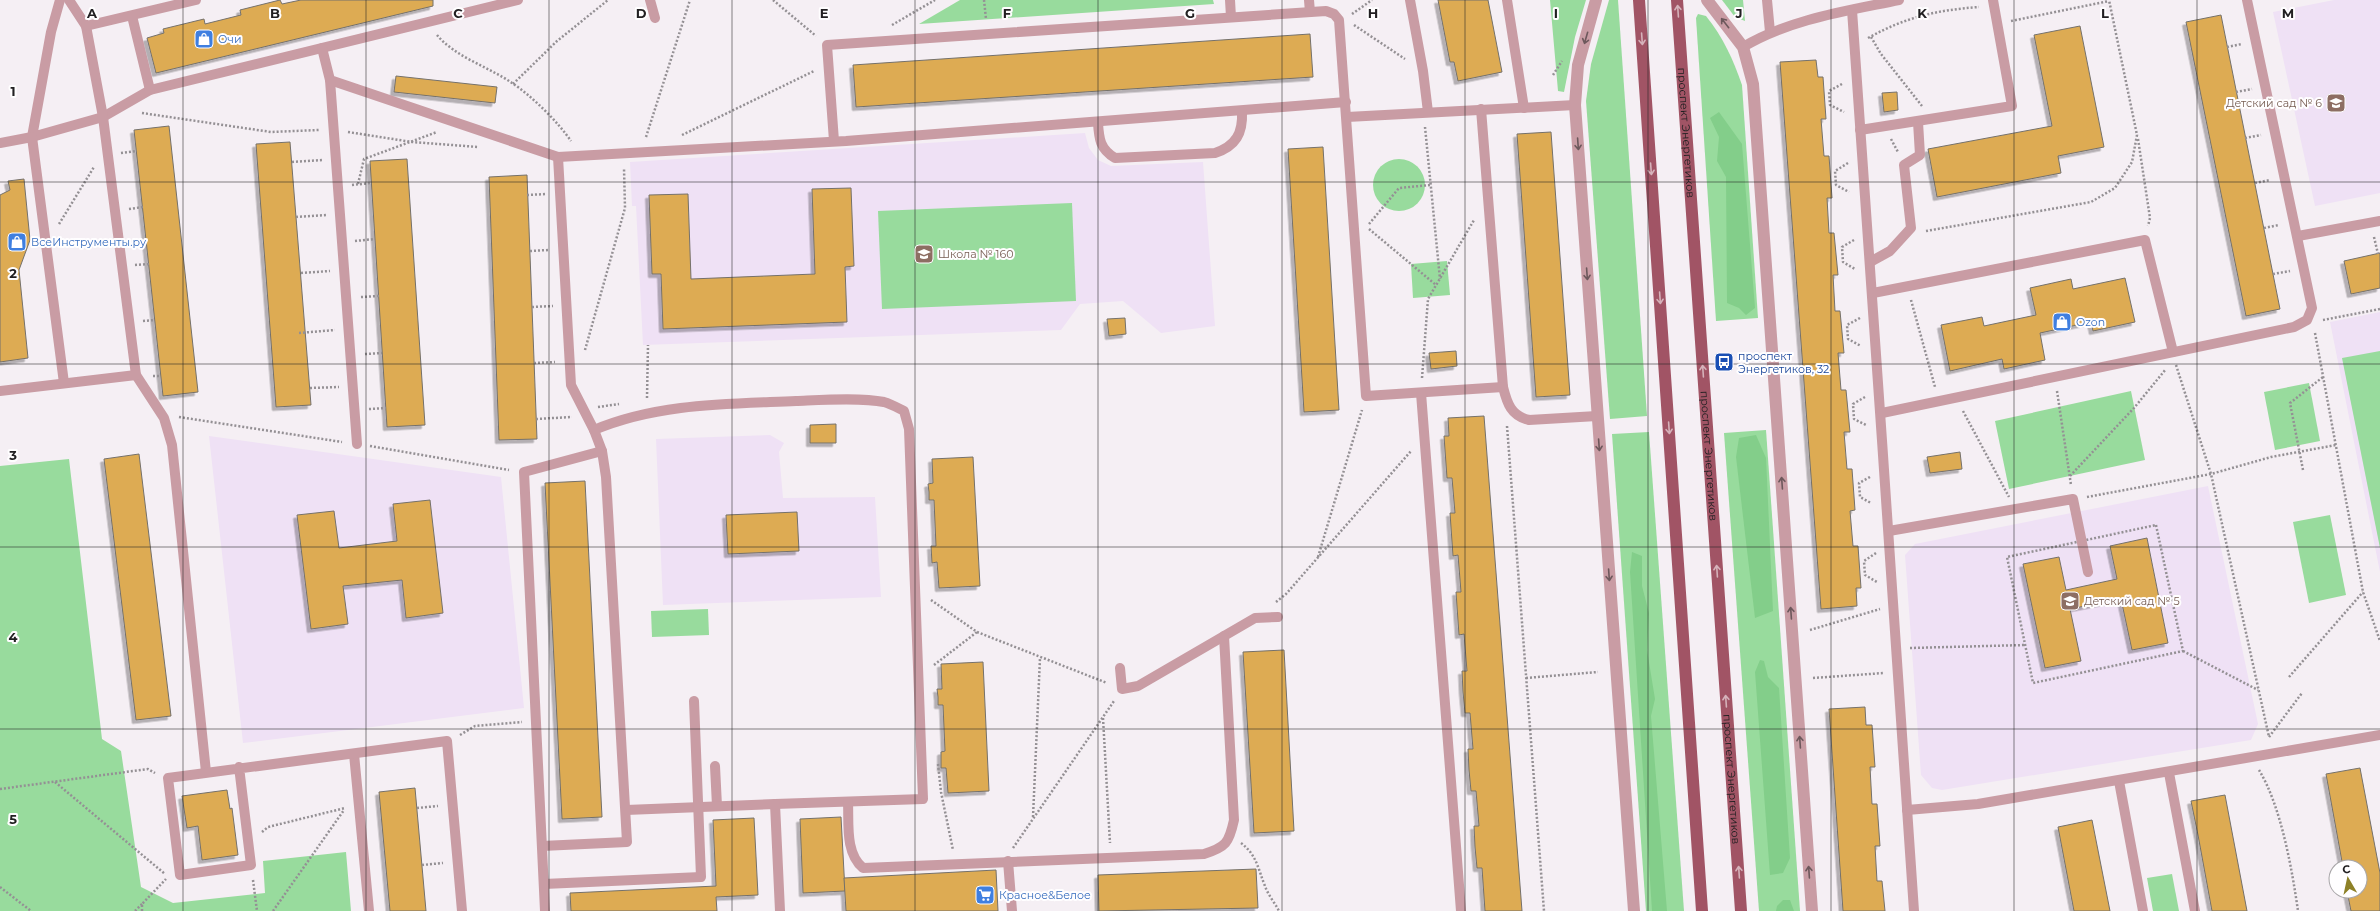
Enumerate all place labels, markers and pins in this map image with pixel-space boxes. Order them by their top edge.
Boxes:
shop icon: Очи [193,28,215,50]
place label: Очи [218,32,242,46]
school or university icon: Детский сад № 6 [2325,92,2347,114]
place label: Детский сад № 6 [2226,96,2322,110]
shop icon: ВсеИнструменты.ру [6,231,28,253]
place label: ВсеИнструменты.ру [31,235,147,249]
school or university icon: Школа № 160 [913,243,935,265]
place label: Школа № 160 [938,247,1013,261]
shop icon: Ozon [2051,311,2073,333]
place label: Ozon [2076,315,2105,329]
place label: проспект Энергетиков, 32 [1738,349,1829,376]
bus stop icon: проспект Энергетиков, 32 [1713,351,1735,373]
school or university icon: Детский сад № 5 [2059,590,2081,612]
place label: Детский сад № 5 [2084,594,2180,608]
supermarket icon: Красное&Белое [974,884,996,906]
place label: Красное&Белое [999,888,1091,902]

